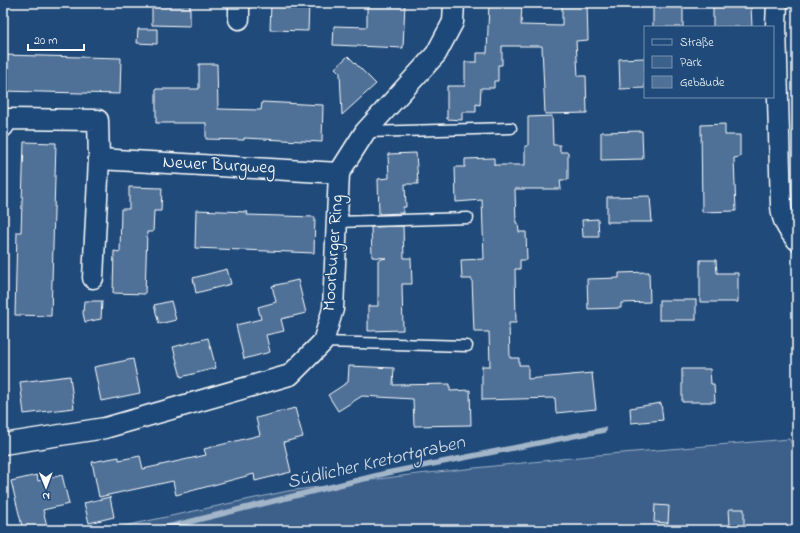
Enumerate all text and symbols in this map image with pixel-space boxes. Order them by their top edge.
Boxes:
scale bar [28,26,84,52]
legend [644,26,774,98]
text: 20 m [34,32,57,50]
text: Straße [680,34,714,52]
text: Park [680,54,702,72]
text: Gebäude [680,74,725,92]
street label: Neuer Burgweg [162,150,276,183]
street label: Moorburger Ring [317,194,352,312]
water label: Südlicher Kretortgraben [284,429,468,498]
north arrow [26,467,66,507]
text: N [42,488,50,504]

